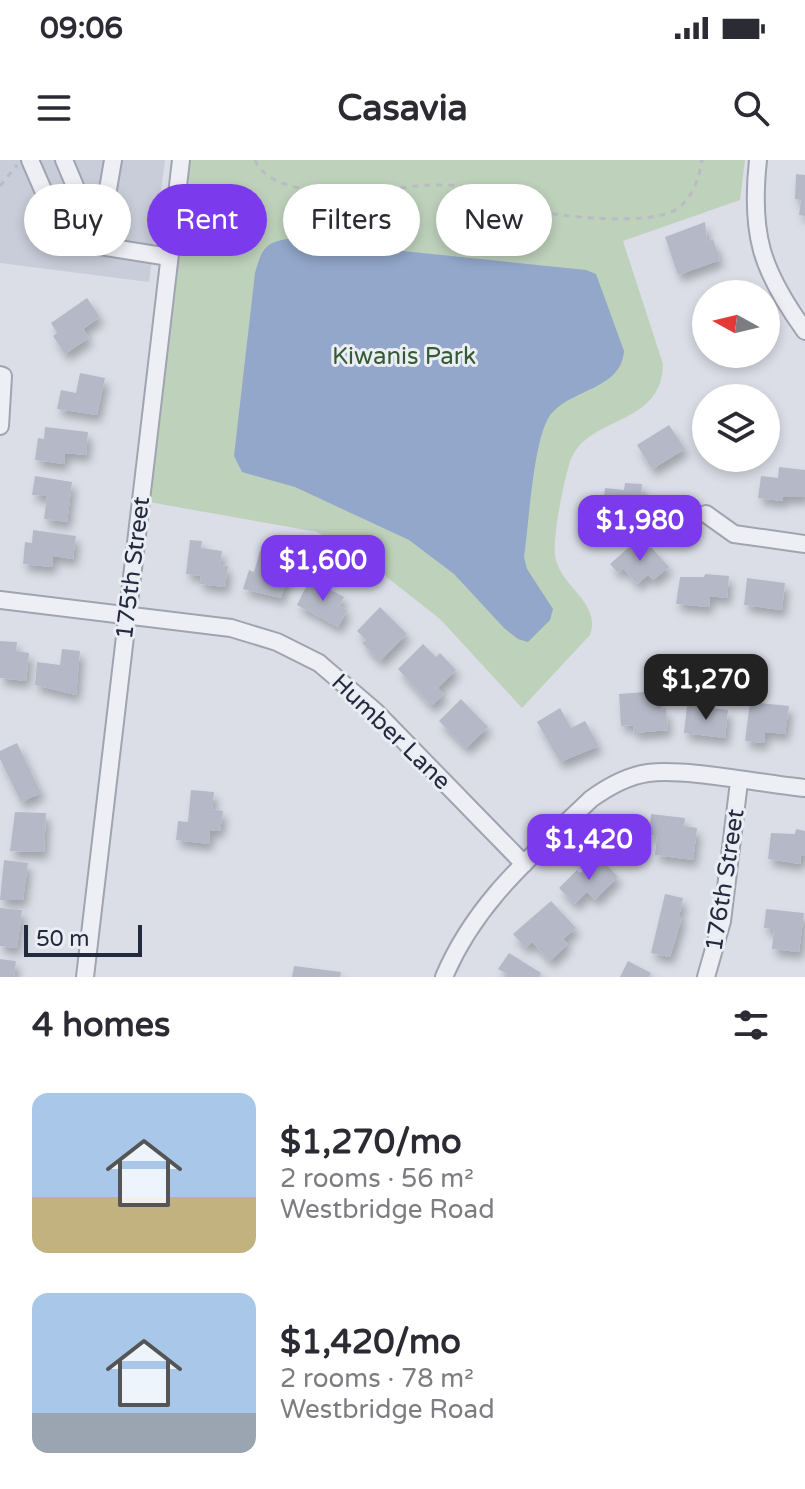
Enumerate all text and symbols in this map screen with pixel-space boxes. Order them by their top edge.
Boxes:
text: 09:06 [40,10,123,47]
icon: menu [32,86,76,130]
icon: search [729,86,773,130]
text: Casavia [337,87,468,130]
chip: Buy [24,184,131,256]
chip: Rent [147,184,267,256]
chip: Filters [283,184,420,256]
chip: New [436,184,552,256]
north arrow [692,280,780,368]
map controls [692,280,780,472]
park label: Kiwanis Park [332,342,476,371]
button: layers [692,384,780,472]
street label: 175th Street [110,495,156,641]
pin: $1,980 [575,495,705,563]
text: $1,980 [596,505,684,536]
pin: $1,600 [258,535,388,603]
text: $1,600 [279,545,367,576]
pin: $1,270 [641,654,771,722]
text: $1,270 [662,664,750,695]
street label: Humber Lane [325,668,457,796]
street label: 176th Street [699,807,751,953]
pin: $1,420 [524,814,654,882]
text: $1,420 [545,824,633,855]
scale bar [24,921,142,957]
text: 50 m [36,926,90,952]
icon: filters [729,1003,773,1047]
text: 4 homes [32,1005,170,1046]
text: $1,270/mo [280,1122,462,1163]
icon: home [96,1125,192,1221]
text: 2 rooms · 56 m² [280,1163,474,1194]
text: Westbridge Road [280,1194,495,1225]
text: $1,420/mo [280,1322,461,1363]
icon: home [96,1325,192,1421]
text: 2 rooms · 78 m² [280,1363,474,1394]
text: Westbridge Road [280,1394,495,1425]

